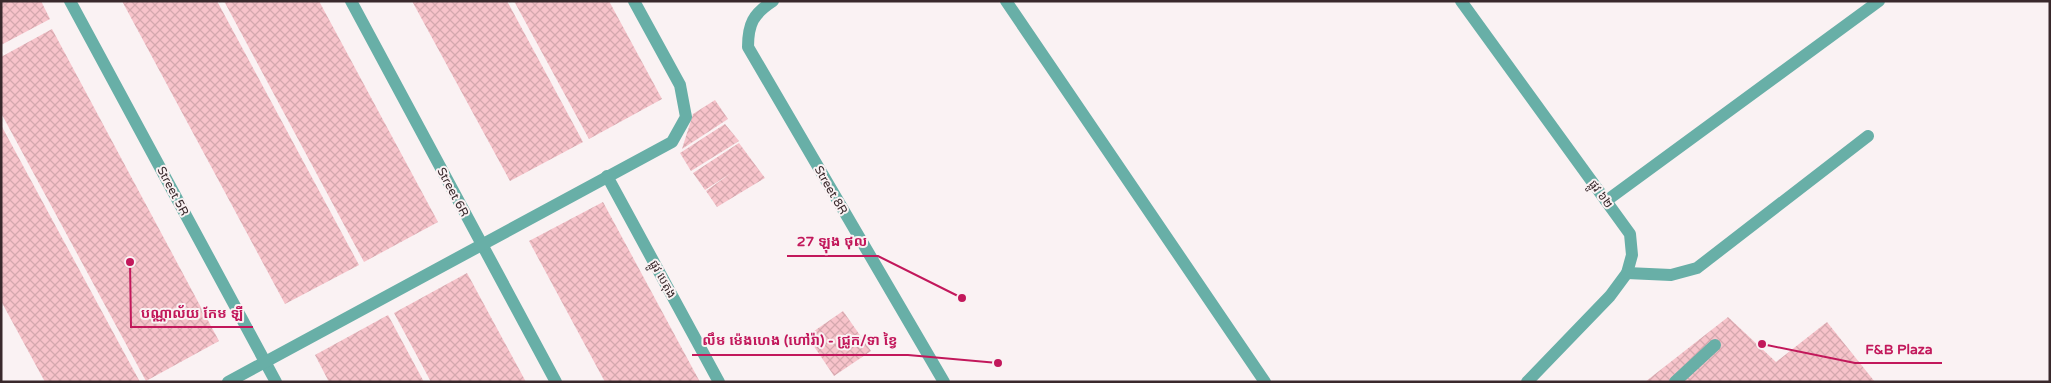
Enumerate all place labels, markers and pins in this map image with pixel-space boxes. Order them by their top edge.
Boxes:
callout: 27 ឡុង ថុល [787,227,878,256]
callout: បណ្ណាល័យ កែម ឡី [131,298,253,327]
callout: លឹម ម៉េងហេង (ហៅរ៉ា) - ជ្រូក/ទា ខ្វៃ [692,326,908,355]
callout: F&B Plaza [1855,334,1942,363]

